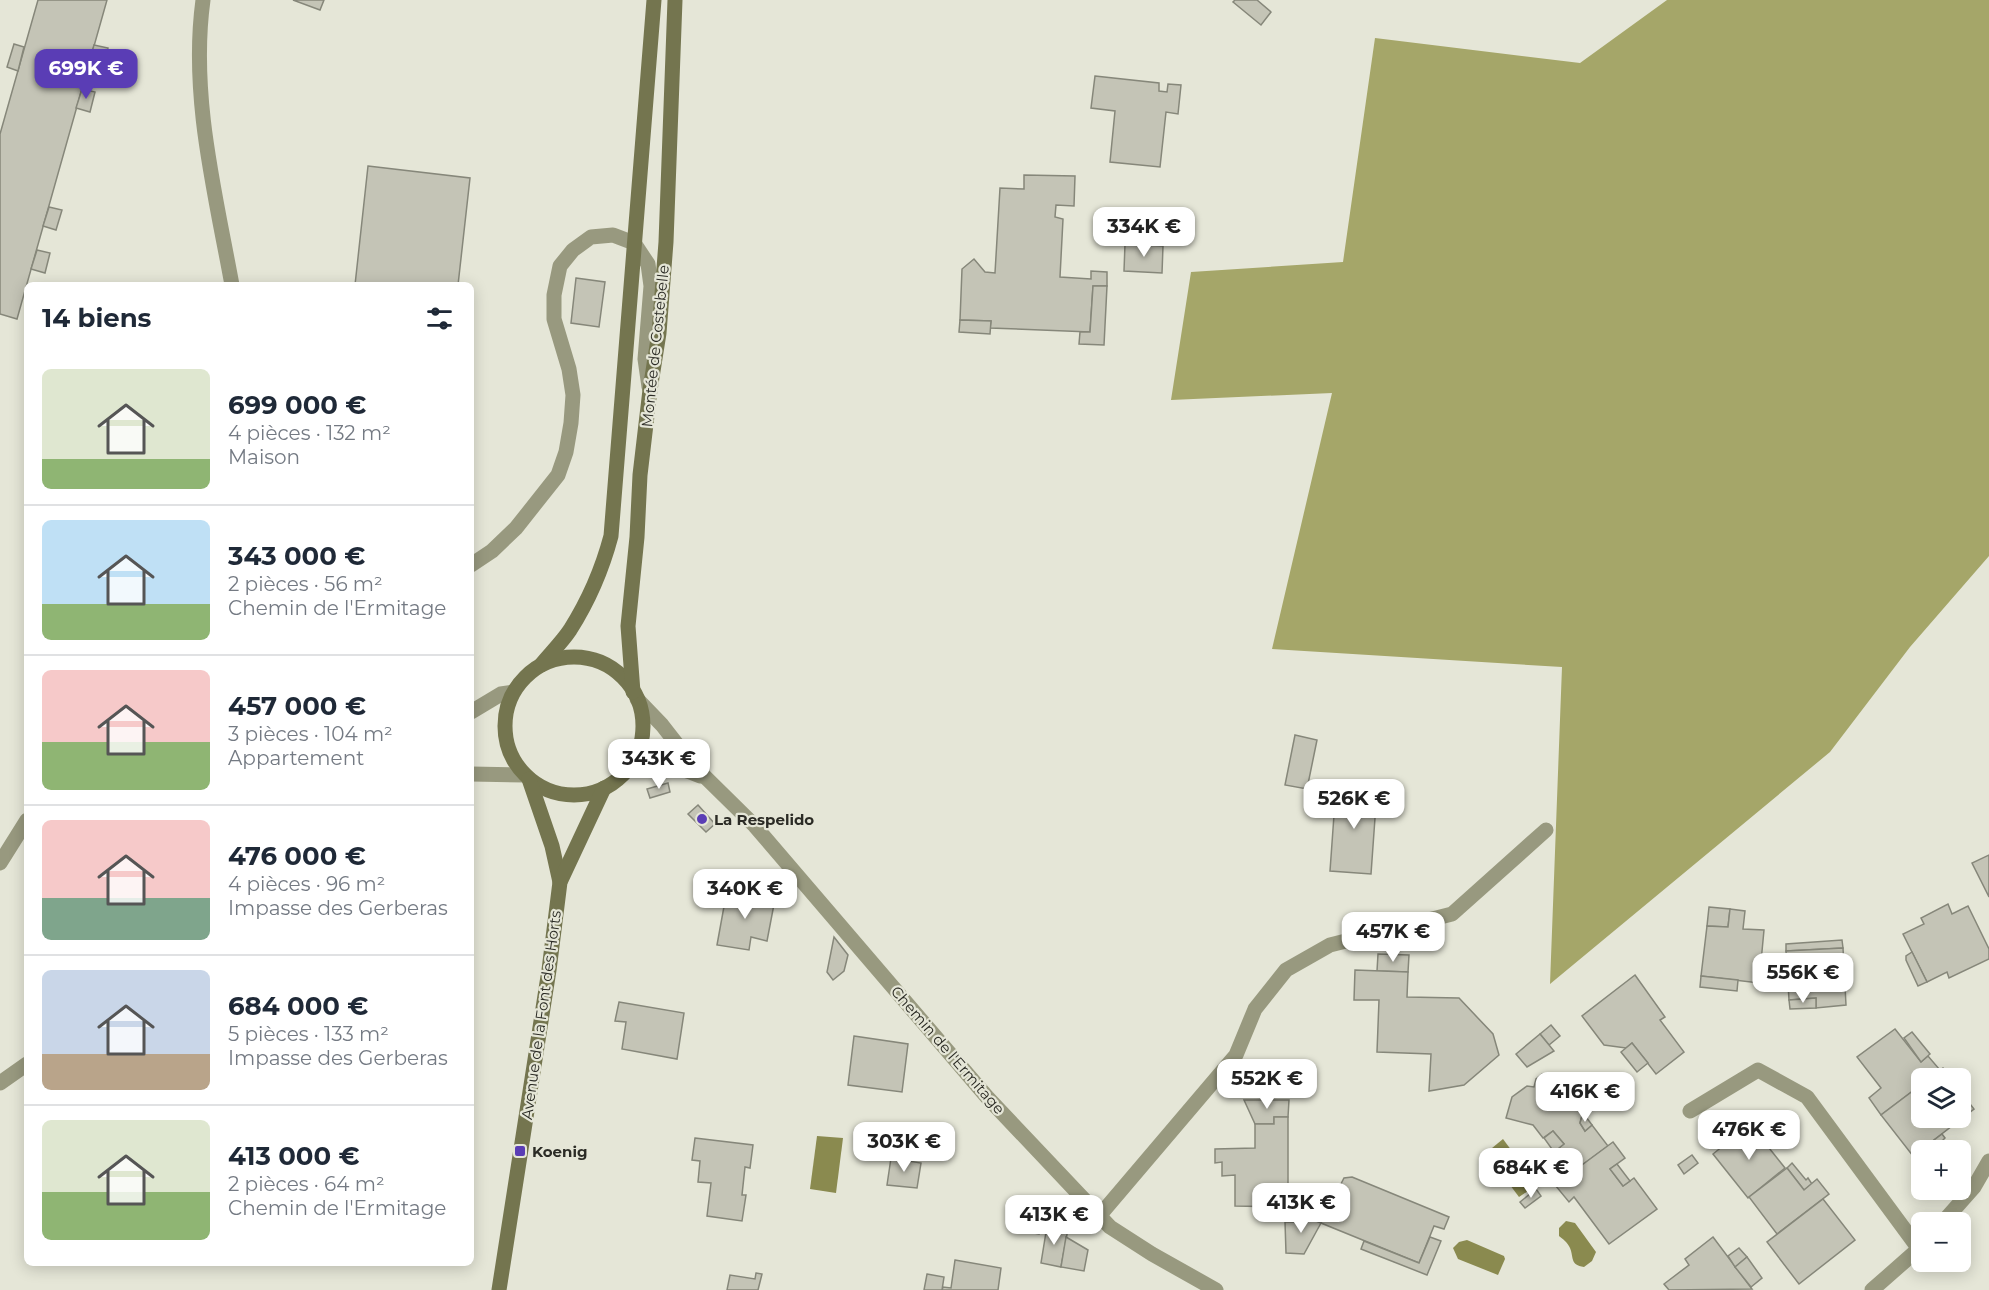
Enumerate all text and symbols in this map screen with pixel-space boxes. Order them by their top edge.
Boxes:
pin: 699K € [37,49,135,100]
text: 699K € [49,56,123,80]
pin: 334K € [1095,207,1193,258]
text: 334K € [1107,214,1181,238]
street label: Montée de Costebelle [637,264,673,428]
text: 14 biens [42,302,151,334]
icon: filters [423,302,456,335]
text: 699 000 € [228,389,366,421]
icon: home [90,393,162,465]
text: 4 pièces · 132 m² [228,421,391,445]
text: Maison [228,445,300,469]
text: 343 000 € [228,540,365,572]
icon: home [90,544,162,616]
text: 2 pièces · 56 m² [228,572,383,596]
text: Chemin de l'Ermitage [228,596,446,620]
text: 457 000 € [228,690,366,722]
icon: home [90,694,162,766]
text: 3 pièces · 104 m² [228,722,393,746]
pin: 343K € [610,739,708,790]
text: Appartement [228,746,364,770]
text: 343K € [622,746,696,770]
pin: 526K € [1305,779,1403,830]
text: 526K € [1317,786,1391,810]
place label: La Respelido [714,810,814,829]
marker: La Respelido [695,812,709,826]
text: 476 000 € [228,840,366,872]
icon: home [90,844,162,916]
pin: 340K € [696,869,794,920]
text: 4 pièces · 96 m² [228,872,385,896]
text: 340K € [707,876,783,900]
text: Impasse des Gerberas [228,896,448,920]
street label: Avenue de la Font des Horts [517,909,565,1121]
pin: 457K € [1344,912,1442,963]
text: 457K € [1356,919,1430,943]
pin: 556K € [1754,953,1852,1004]
text: 556K € [1766,960,1840,984]
street label: Chemin de l'Ermitage [887,982,1009,1118]
text: 684 000 € [228,990,368,1022]
icon: home [90,994,162,1066]
text: 5 pièces · 133 m² [228,1022,389,1046]
text: Impasse des Gerberas [228,1046,448,1070]
pin: 552K € [1218,1059,1316,1110]
text: 552K € [1231,1066,1303,1090]
map controls [1911,1068,1971,1272]
button: layers [1911,1068,1971,1128]
pin: 416K € [1536,1072,1634,1123]
text: 416K € [1550,1079,1620,1103]
pin: 476K € [1700,1110,1798,1161]
text: 476K € [1712,1117,1786,1141]
pin: 303K € [855,1122,953,1173]
text: 303K € [867,1129,941,1153]
text: 413 000 € [228,1140,360,1172]
button: + [1911,1140,1971,1200]
place label: Koenig [532,1142,587,1161]
icon: home [90,1144,162,1216]
marker: Koenig [513,1144,527,1158]
pin: 684K € [1482,1148,1580,1199]
text: 684K € [1493,1155,1569,1179]
text: 2 pièces · 64 m² [228,1172,385,1196]
pin: 413K € [1252,1183,1350,1234]
text: 413K € [1266,1190,1336,1214]
pin: 413K € [1005,1195,1103,1246]
text: Chemin de l'Ermitage [228,1196,446,1220]
text: 413K € [1019,1202,1089,1226]
button: − [1911,1212,1971,1272]

